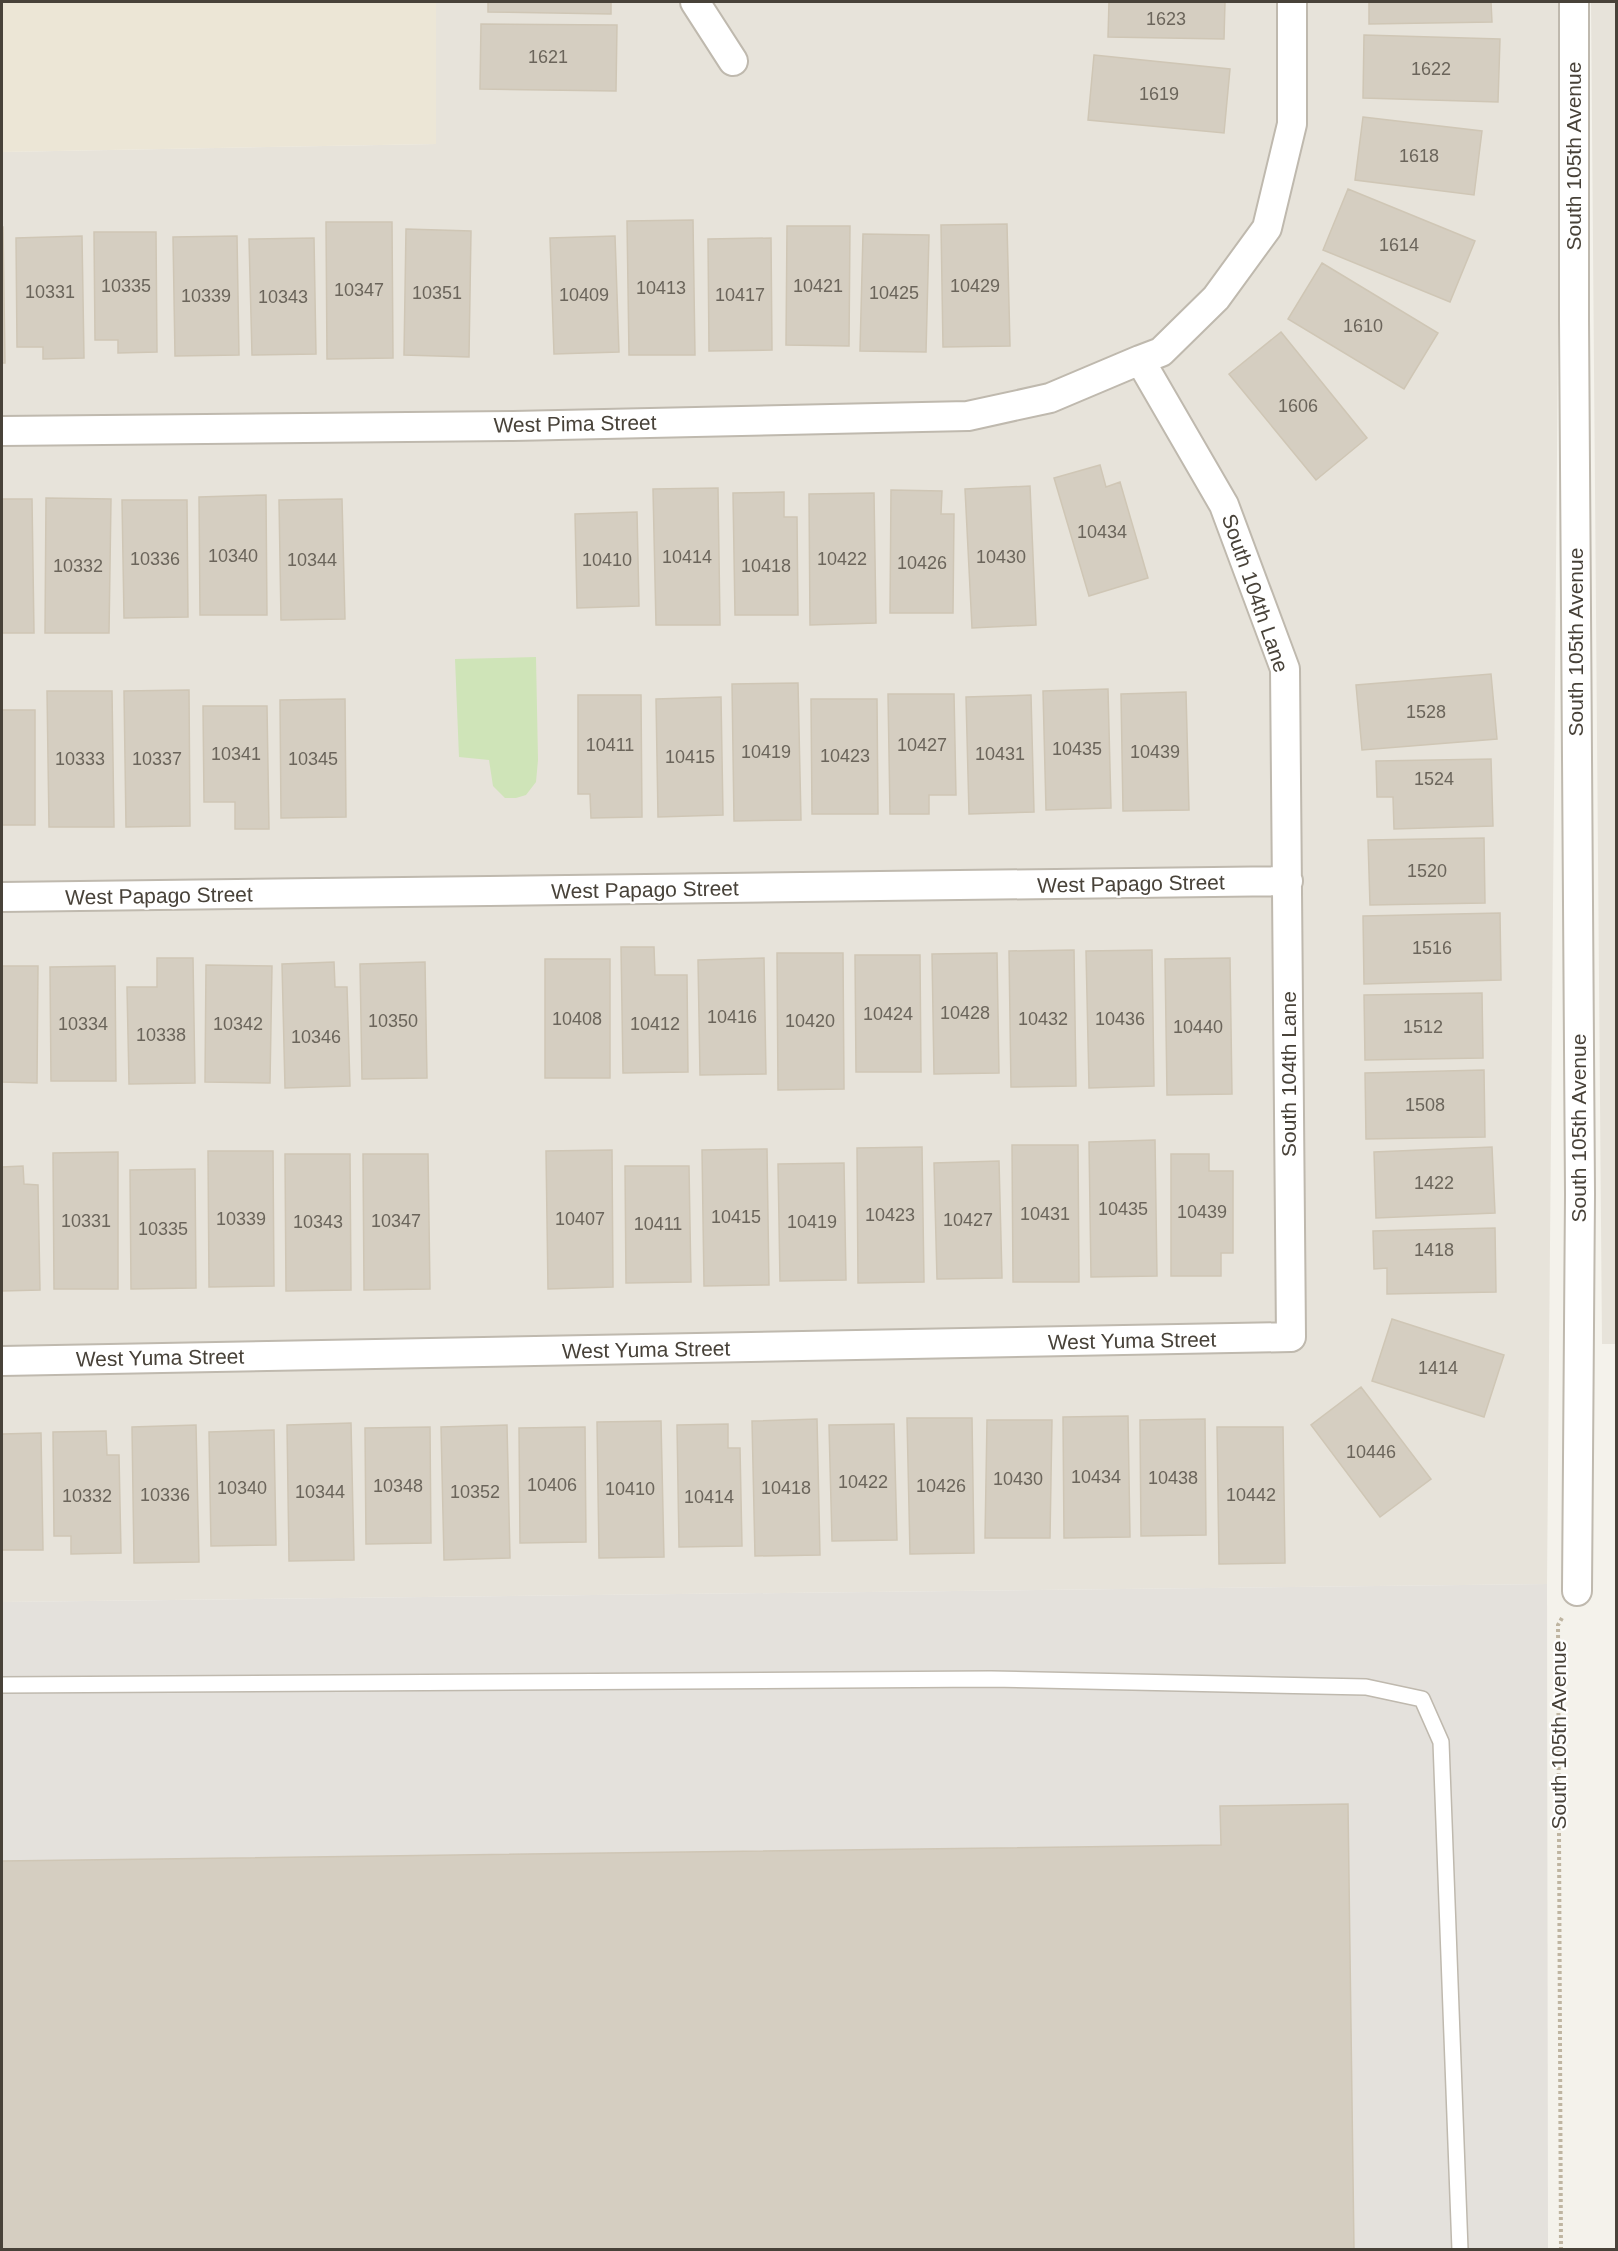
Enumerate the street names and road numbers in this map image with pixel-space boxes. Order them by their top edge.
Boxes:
street label: South 105th Avenue [1562,62,1585,250]
street label: West Pima Street [493,411,657,436]
street label: South 104th Lane [1218,511,1293,675]
street label: South 105th Avenue [1564,548,1587,736]
street label: West Papago Street [1037,870,1225,897]
street label: West Papago Street [551,876,739,903]
street label: West Papago Street [65,882,253,909]
street label: South 104th Lane [1277,991,1300,1157]
street label: South 105th Avenue [1567,1034,1590,1222]
street label: West Yuma Street [1048,1328,1217,1353]
street label: West Yuma Street [562,1337,731,1362]
street label: West Yuma Street [76,1345,245,1370]
street label: South 105th Avenue [1547,1641,1570,1829]

